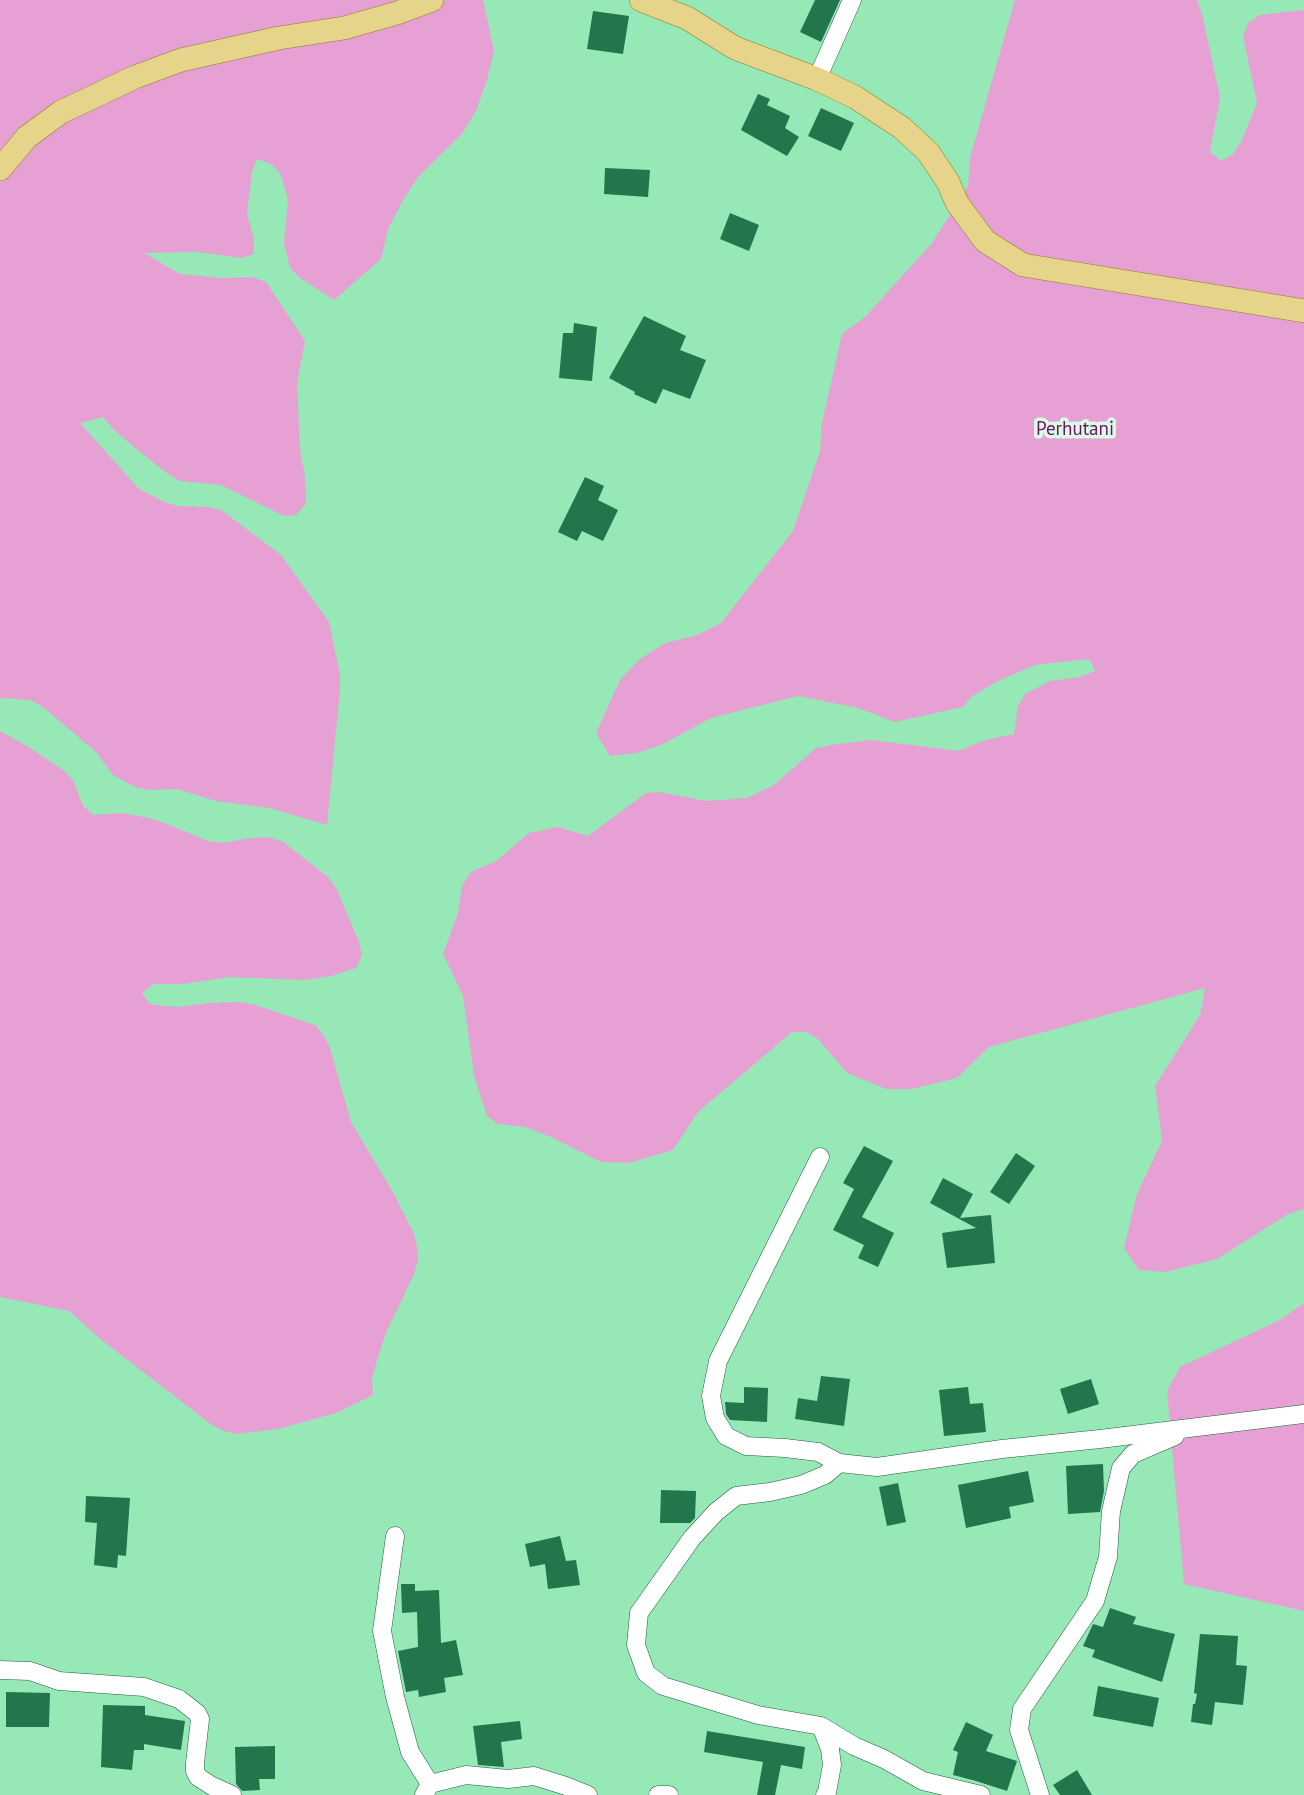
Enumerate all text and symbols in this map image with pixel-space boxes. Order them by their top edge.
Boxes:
park label: Perhutani [1036,419,1114,441]

